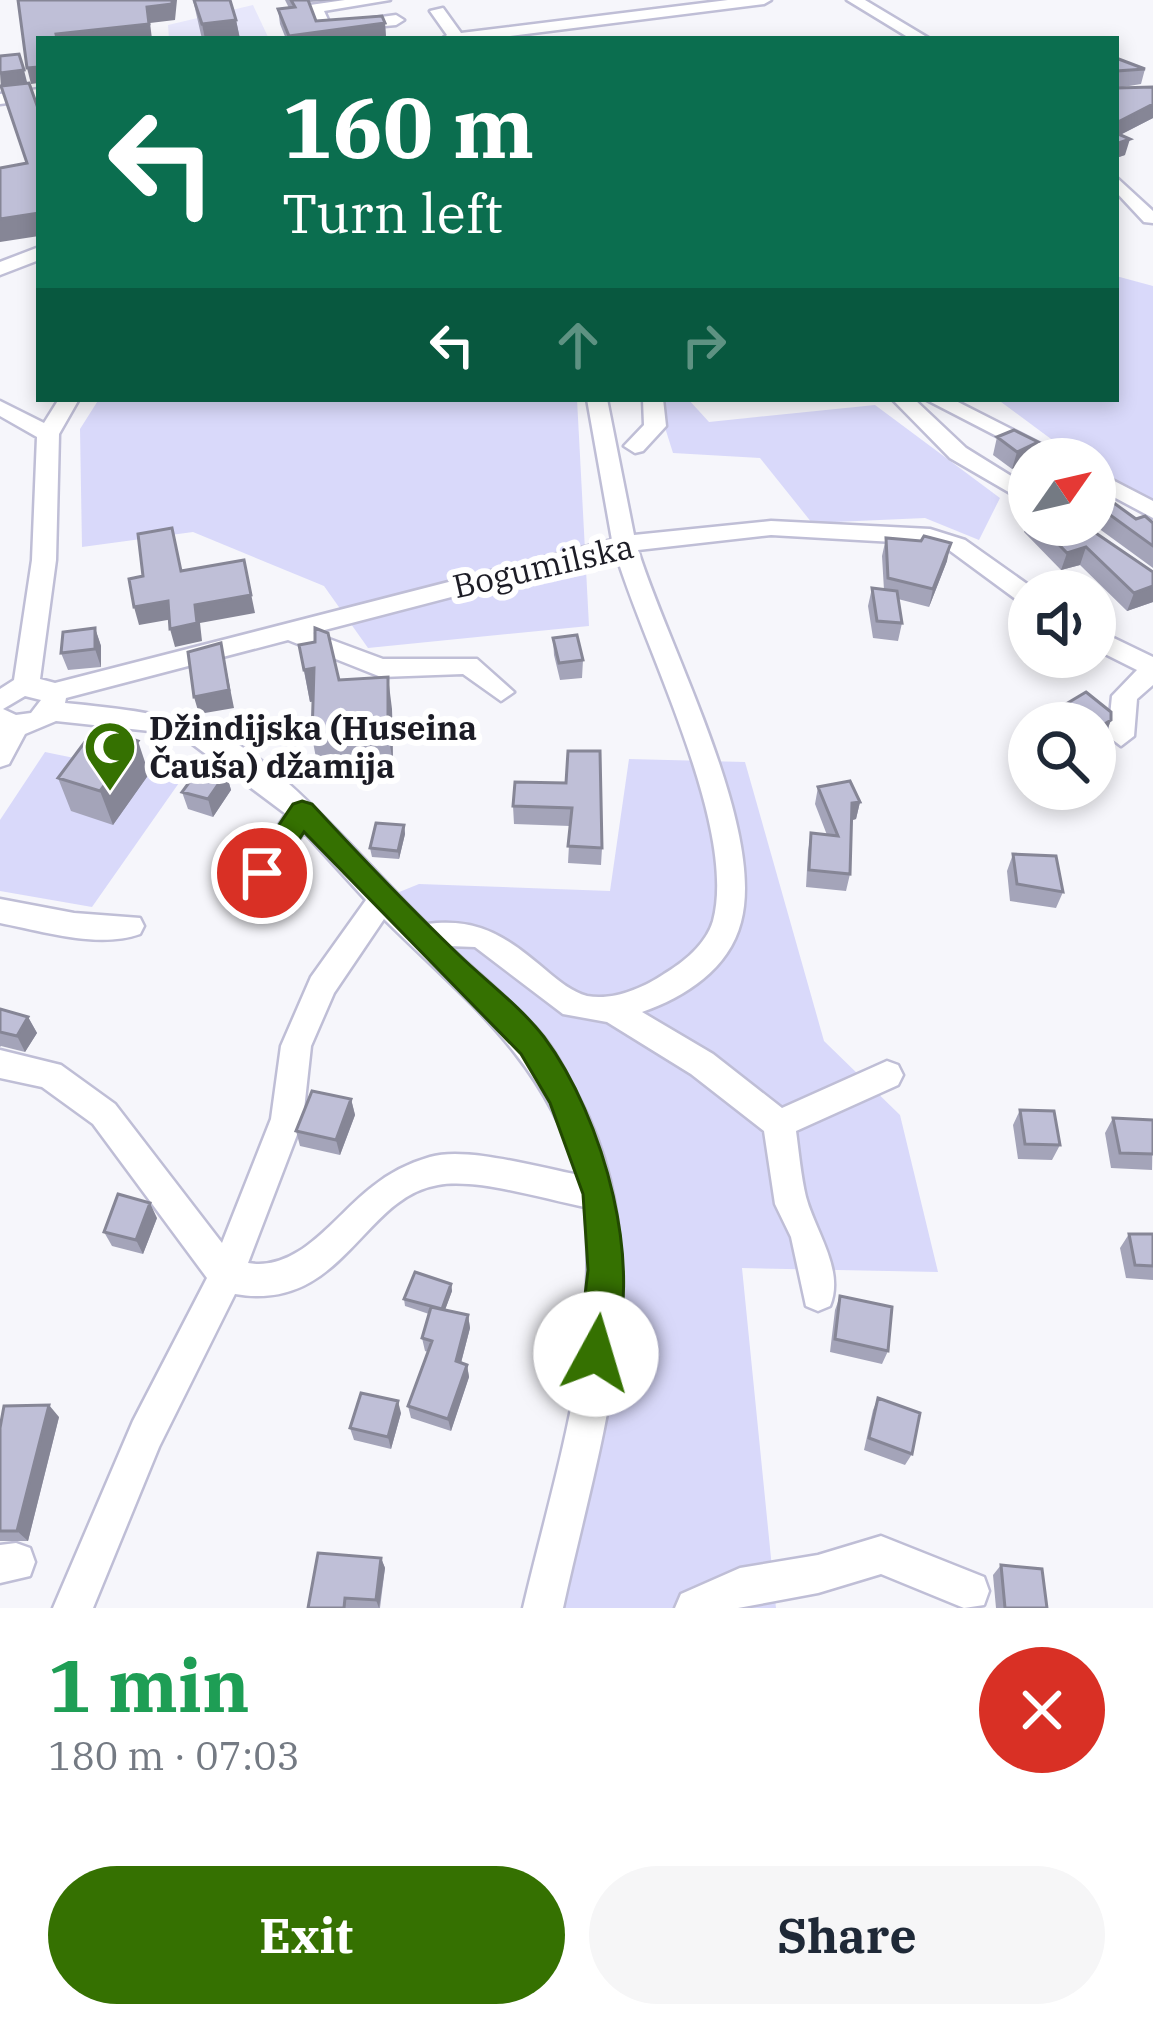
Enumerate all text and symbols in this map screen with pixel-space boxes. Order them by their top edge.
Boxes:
text: 160 m [282,72,534,181]
icon: left [84,84,240,240]
text: Turn left [282,178,503,248]
icon: left [419,312,485,378]
icon: ahead [545,312,611,378]
icon: right [671,312,737,378]
north arrow [1008,438,1116,546]
map controls [1008,438,1116,810]
street label: Bogumilska [448,524,637,607]
button: sound [1008,570,1116,678]
button: search [1008,702,1116,810]
place label: Džindijska (Huseina Čauša) džamija [149,706,477,787]
mosque icon: Džindijska (Huseina Čauša) džamija [82,719,138,793]
pin [211,822,313,924]
icon: arrive [229,840,295,906]
position arrow [533,1291,659,1417]
text: 1 min [48,1638,250,1732]
button: close [979,1647,1105,1773]
text: 180 m · 07:03 [48,1730,300,1781]
button: Exit [48,1866,565,2004]
button: Share [589,1866,1105,2004]

